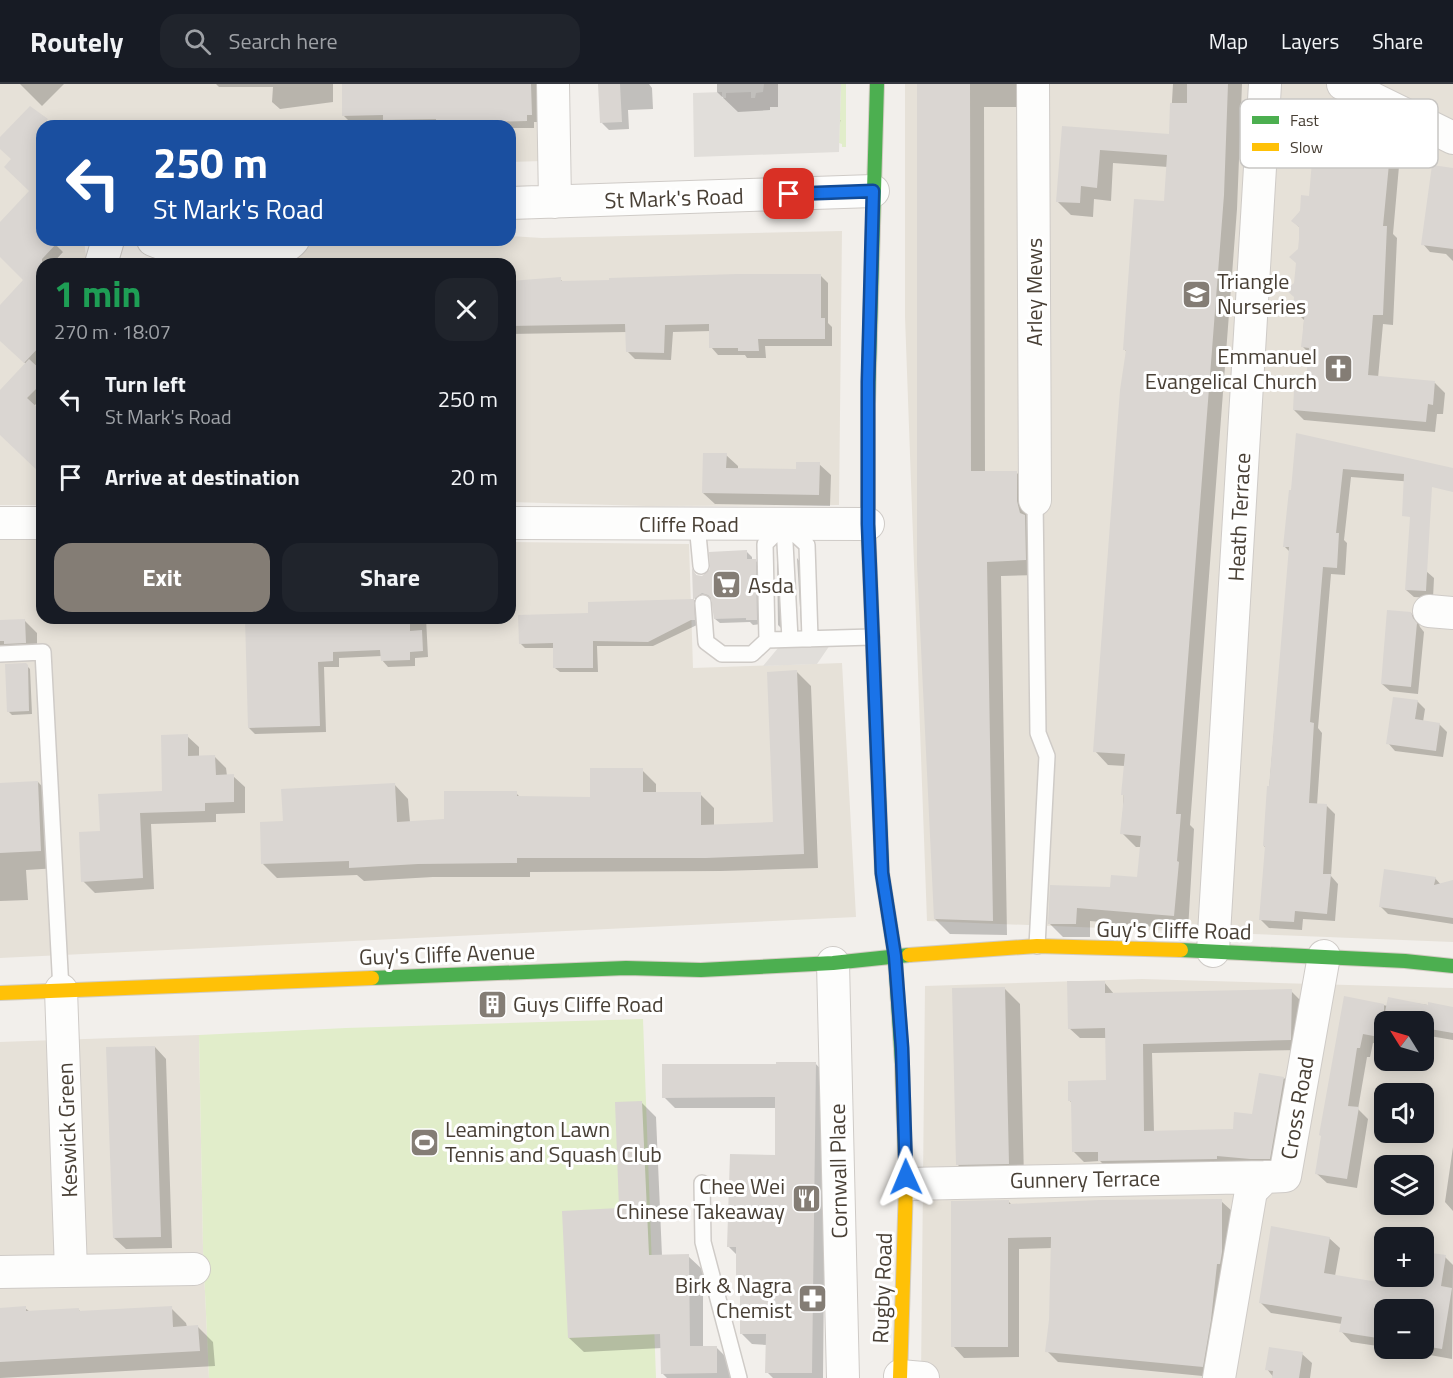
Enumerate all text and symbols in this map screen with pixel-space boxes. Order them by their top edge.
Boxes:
search box [160,14,580,68]
text: Routely [30,20,124,63]
text: Search here [229,24,338,58]
icon: search [181,25,214,58]
text: Map [1209,25,1248,57]
text: Layers [1281,25,1339,57]
text: Share [1372,25,1423,57]
legend [1240,99,1438,168]
text: Fast [1290,108,1319,132]
text: 250 m [153,130,268,194]
text: Slow [1290,135,1323,159]
icon: left [54,144,132,222]
pin [763,168,814,219]
icon: arrive [772,177,805,210]
street label: St Mark's Road [604,179,744,217]
text: St Mark's Road [153,188,324,229]
street label: Arley Mews [1017,238,1051,346]
place label: Triangle Nurseries [1217,264,1306,323]
text: 1 min [54,266,141,321]
button: close [435,278,498,341]
school or university icon: Triangle Nurseries [1180,278,1212,310]
text: 270 m · 18:07 [54,316,171,347]
place label: Emmanuel Evangelical Church [1145,339,1317,398]
church icon: Emmanuel Evangelical Church [1322,353,1354,385]
text: Turn left [105,367,186,401]
text: 250 m [438,382,498,416]
icon: left [54,383,87,416]
text: St Mark's Road [105,401,231,432]
street label: Heath Terrace [1219,452,1259,582]
text: Arrive at destination [105,460,300,494]
text: 20 m [450,460,498,494]
icon: arrive [54,461,87,494]
street label: Cliffe Road [639,507,739,541]
button: Exit [54,543,270,612]
button: Share [282,543,498,612]
place label: Asda [748,568,794,602]
supermarket icon: Asda [711,569,743,601]
street label: Guy's Cliffe Road [1096,912,1252,948]
street label: Guy's Cliffe Avenue [358,934,536,974]
place label: Guys Cliffe Road [513,987,664,1021]
building icon: Guys Cliffe Road [476,988,508,1020]
north arrow [1374,1011,1434,1071]
map controls [1374,1011,1434,1359]
street label: Cross Road [1271,1054,1323,1162]
street label: Keswick Green [48,1062,86,1198]
button: sound [1374,1083,1434,1143]
street label: Cornwall Place [820,1103,856,1239]
place label: Leamington Lawn Tennis and Squash Club [445,1112,662,1171]
sports icon: Leamington Lawn Tennis and Squash Club [408,1126,440,1158]
position arrow [874,1145,938,1209]
button: layers [1374,1155,1434,1215]
street label: Gunnery Terrace [1009,1161,1161,1197]
place label: Chee Wei Chinese Takeaway [616,1169,785,1228]
restaurant icon: Chee Wei Chinese Takeaway [790,1183,822,1215]
button: + [1374,1227,1434,1287]
street label: Rugby Road [863,1232,901,1344]
place label: Birk & Nagra Chemist [675,1268,792,1327]
pharmacy icon: Birk & Nagra Chemist [797,1282,829,1314]
button: − [1374,1299,1434,1359]

